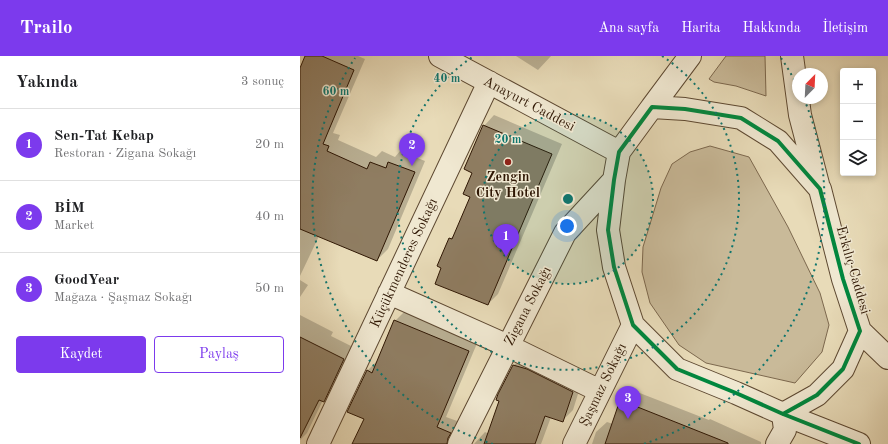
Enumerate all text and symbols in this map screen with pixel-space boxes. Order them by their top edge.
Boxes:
text: Trailo [20,19,73,38]
text: Ana sayfa [598,21,659,35]
text: Harita [681,21,721,35]
text: Hakkında [743,21,801,35]
text: İletişim [823,21,868,35]
north arrow [792,68,828,104]
map controls [840,68,876,176]
button: + [840,68,876,104]
text: 40 m [434,73,461,85]
text: Yakında [16,74,78,91]
street label: Anayurt Caddesi [481,74,577,134]
text: 3 sonuç [241,75,284,88]
text: 60 m [323,86,350,98]
button: − [840,104,876,140]
text: Sen-Tat Kebap [54,129,154,144]
pin: 2 [399,133,425,166]
text: 20 m [495,134,522,146]
text: 1 [25,138,33,151]
text: 20 m [255,138,284,151]
button: layers [840,140,876,176]
text: Restoran · Zigana Sokağı [54,147,196,160]
marker: Zengin City Hotel [503,157,513,167]
place label: Zengin City Hotel [476,170,540,200]
centre of rings [561,192,575,206]
street label: Küçükmenderes Sokağı [368,196,440,330]
text: BİM [54,201,85,216]
text: 2 [25,210,33,223]
text: 40 m [255,210,284,223]
your location [557,216,577,236]
text: Market [54,219,94,232]
pin: 1 [493,224,519,257]
street label: Erkılıç Caddesi [834,224,872,316]
street label: Zigana Sokağı [502,264,554,348]
text: GoodYear [54,273,119,288]
text: 3 [25,282,33,295]
text: 50 m [255,282,284,295]
text: Mağaza · Şaşmaz Sokağı [54,291,192,304]
button: Kaydet [16,336,146,373]
button: Paylaş [154,336,284,373]
street label: Şaşmaz Sokağı [577,341,629,429]
pin: 3 [615,386,641,419]

